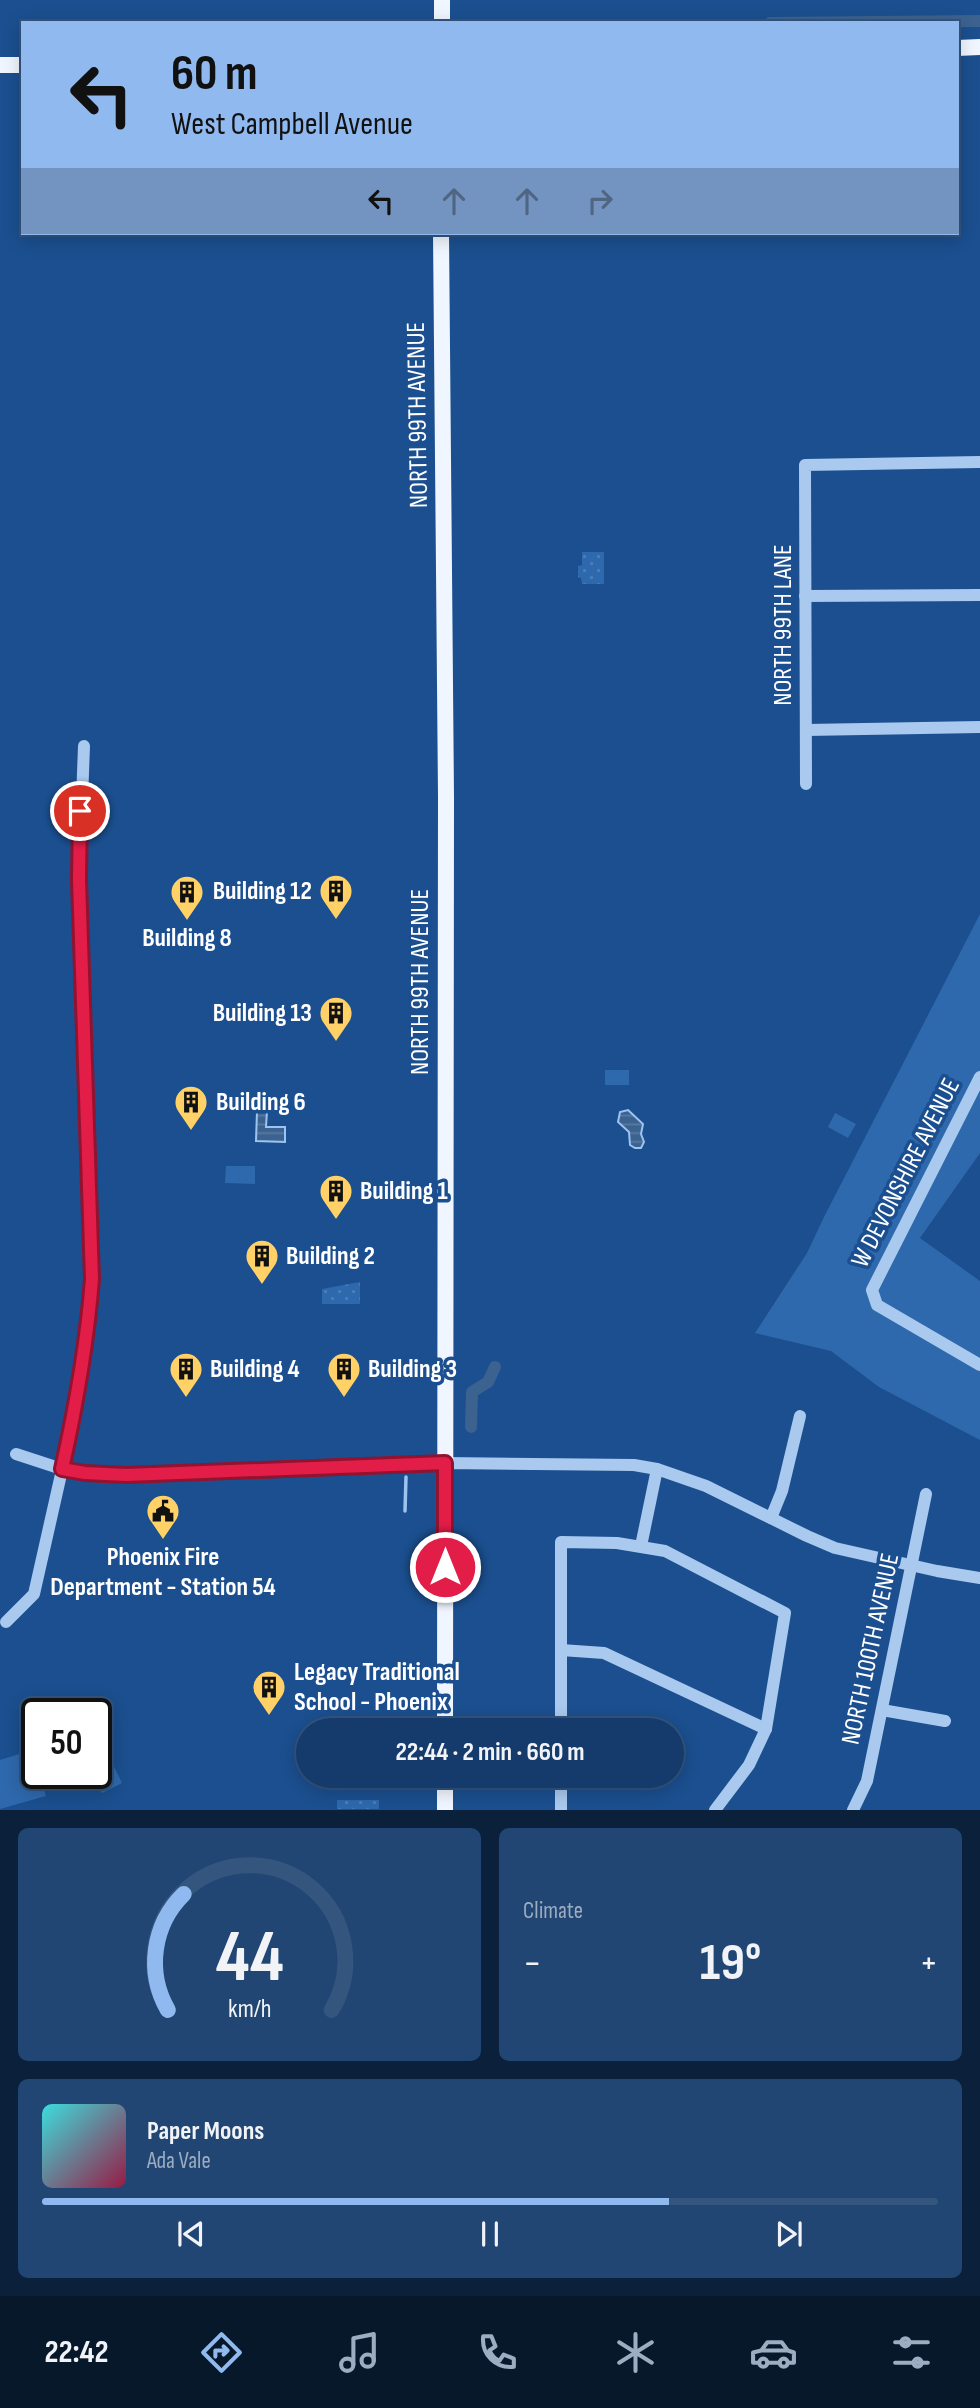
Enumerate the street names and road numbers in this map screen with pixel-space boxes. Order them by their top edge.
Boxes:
street label: NORTH 99TH AVENUE [401,322,435,508]
street label: NORTH 99TH LANE [768,544,799,706]
street label: NORTH 99TH AVENUE [405,889,436,1075]
street label: W DEVONSHIRE AVENUE [845,1073,967,1273]
street label: NORTH 100TH AVENUE [836,1551,906,1747]

